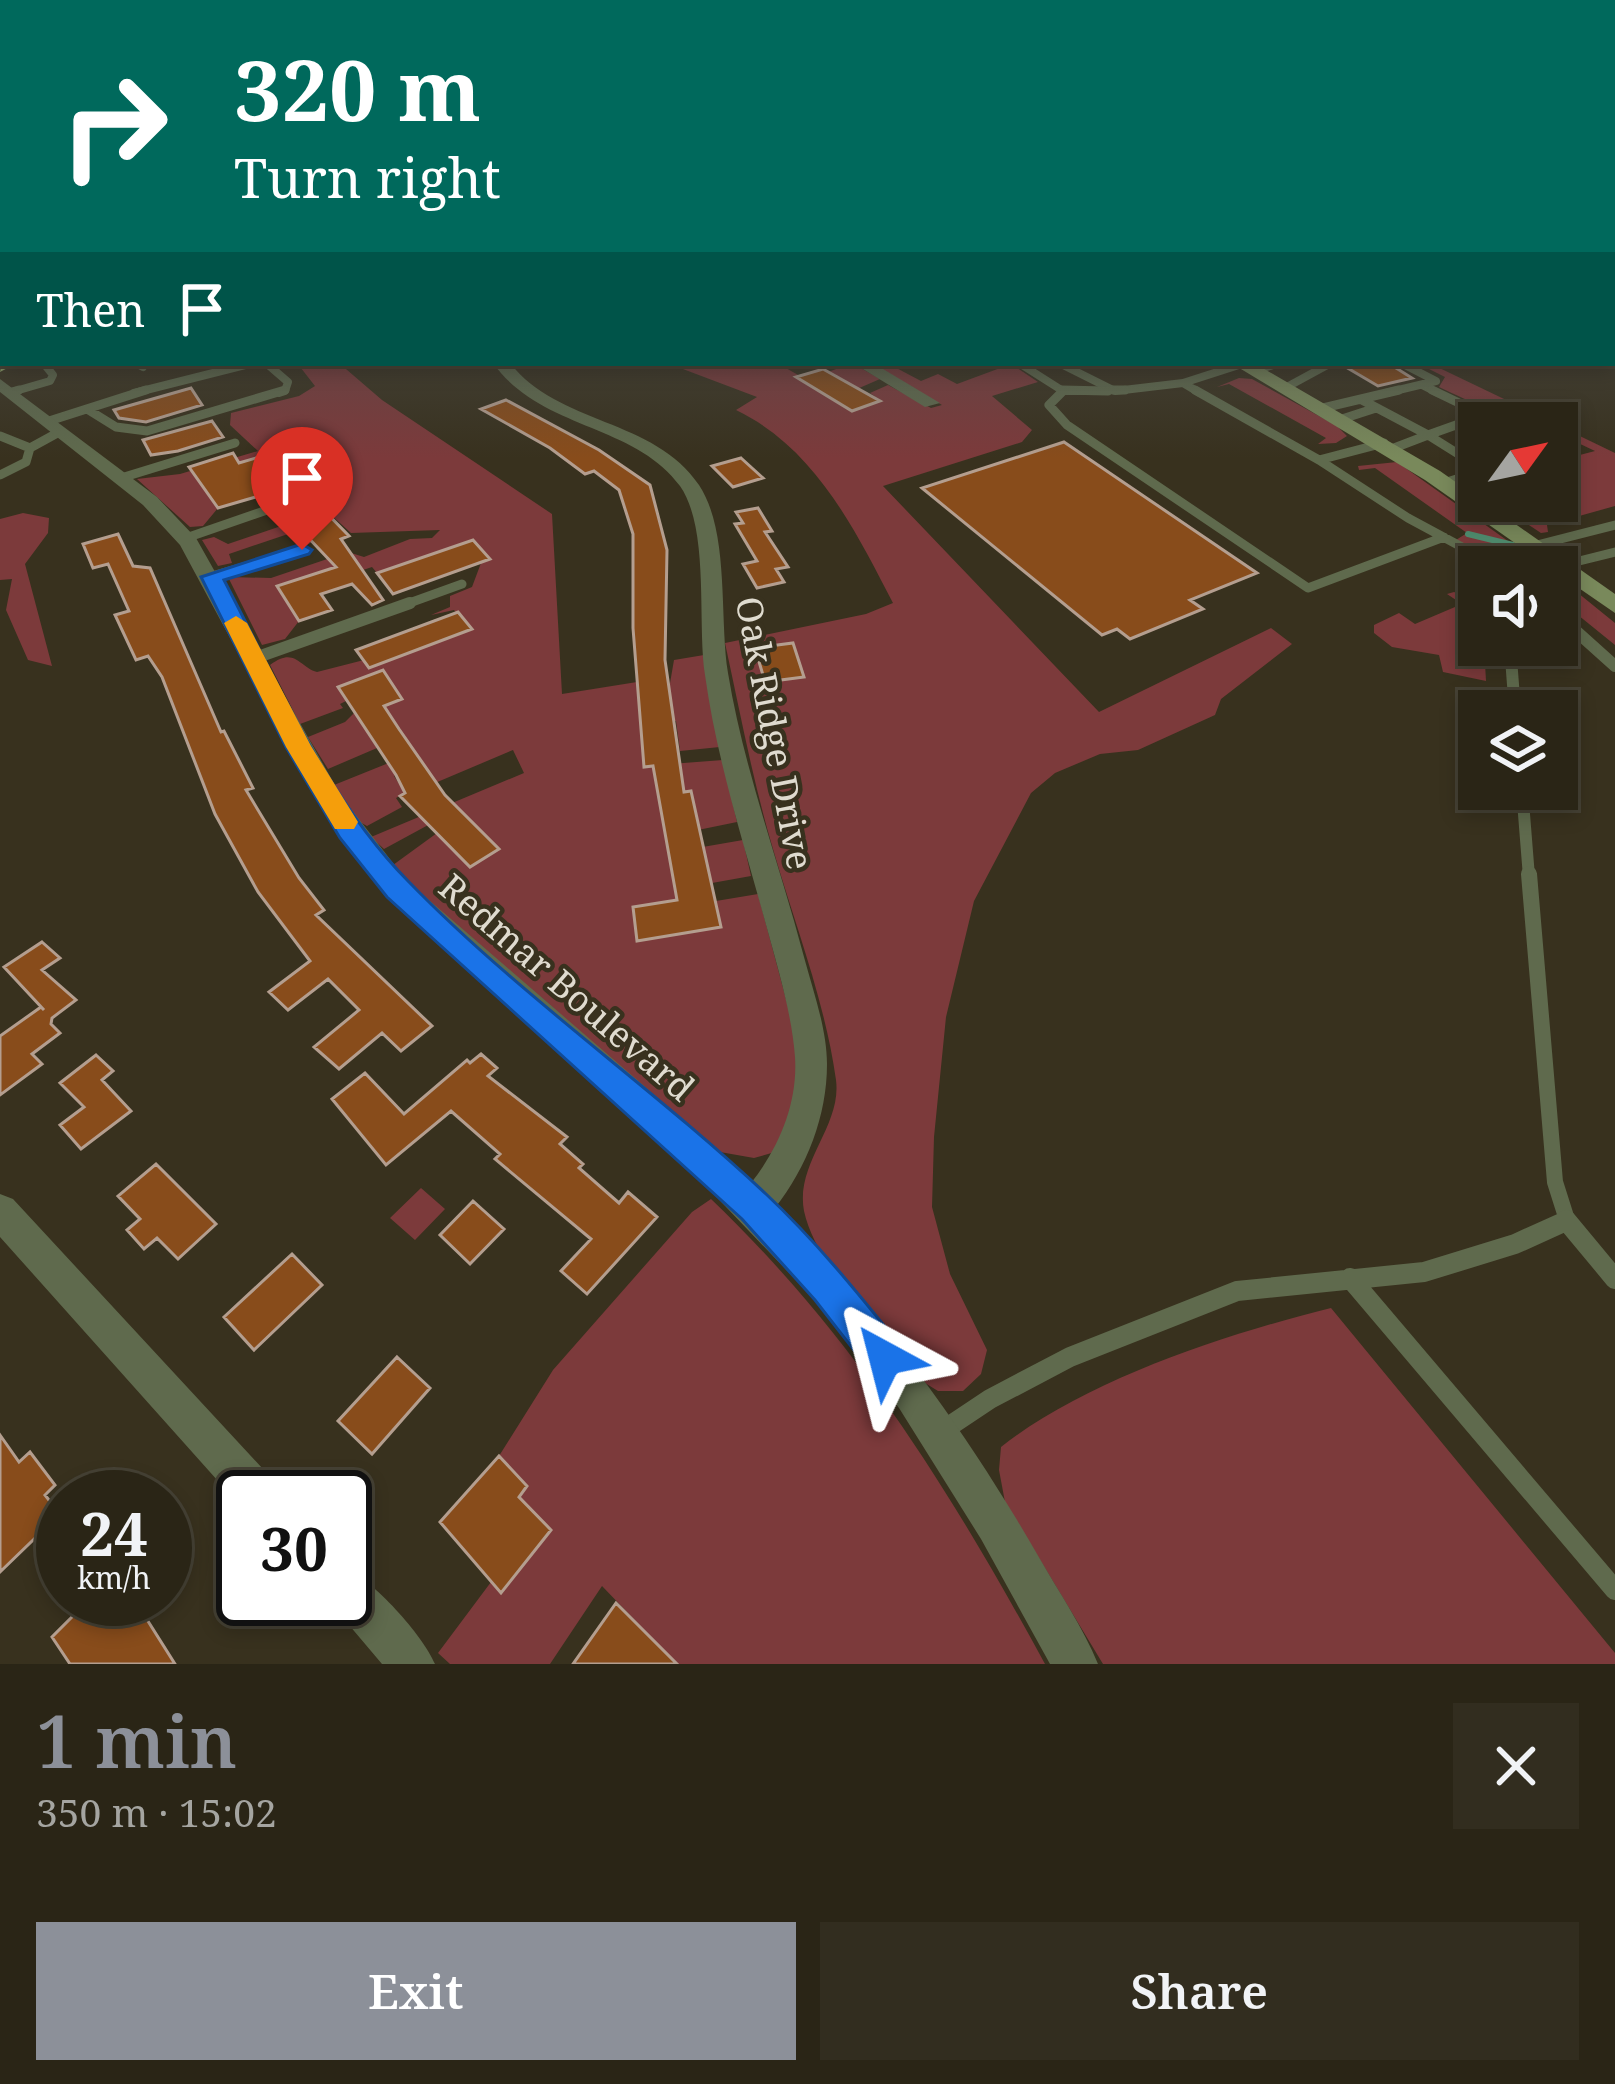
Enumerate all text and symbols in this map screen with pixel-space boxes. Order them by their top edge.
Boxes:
text: 320 m [234,31,481,146]
icon: right [36,48,192,204]
text: Turn right [234,140,501,214]
icon: arrive [169,276,235,342]
text: Then [36,279,145,340]
north arrow [1458,402,1578,522]
map controls [1458,402,1578,810]
pin [251,427,353,550]
icon: arrive [269,445,335,511]
button: sound [1458,546,1578,666]
street label: Oak Ridge Drive [724,592,826,874]
button: layers [1458,690,1578,810]
street label: Redmar Boulevard [429,862,705,1112]
position arrow [822,1295,948,1421]
speed limit sign: 30 [216,1470,372,1626]
text: 24 [80,1492,148,1574]
text: km/h [77,1557,151,1598]
text: 1 min [36,1691,237,1789]
button: close [1453,1703,1579,1829]
text: 350 m · 15:02 [36,1785,277,1838]
button: Exit [36,1922,796,2060]
button: Share [820,1922,1579,2060]

